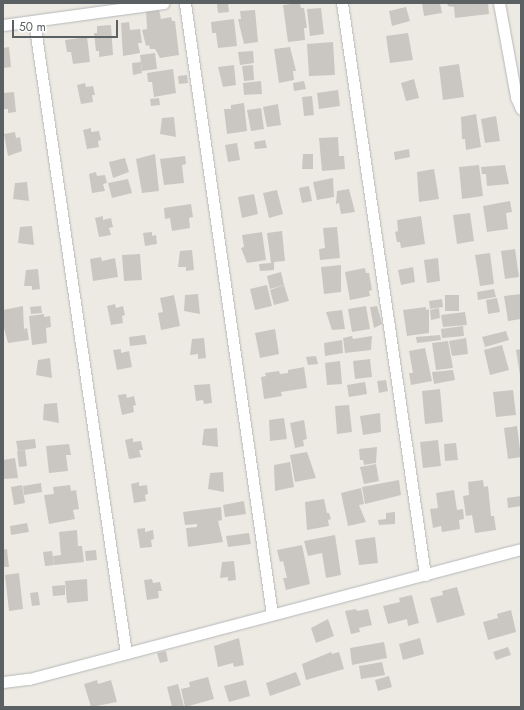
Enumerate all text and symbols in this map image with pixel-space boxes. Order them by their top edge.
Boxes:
scale bar [14,12,120,38]
text: 50 m [19,18,46,36]

